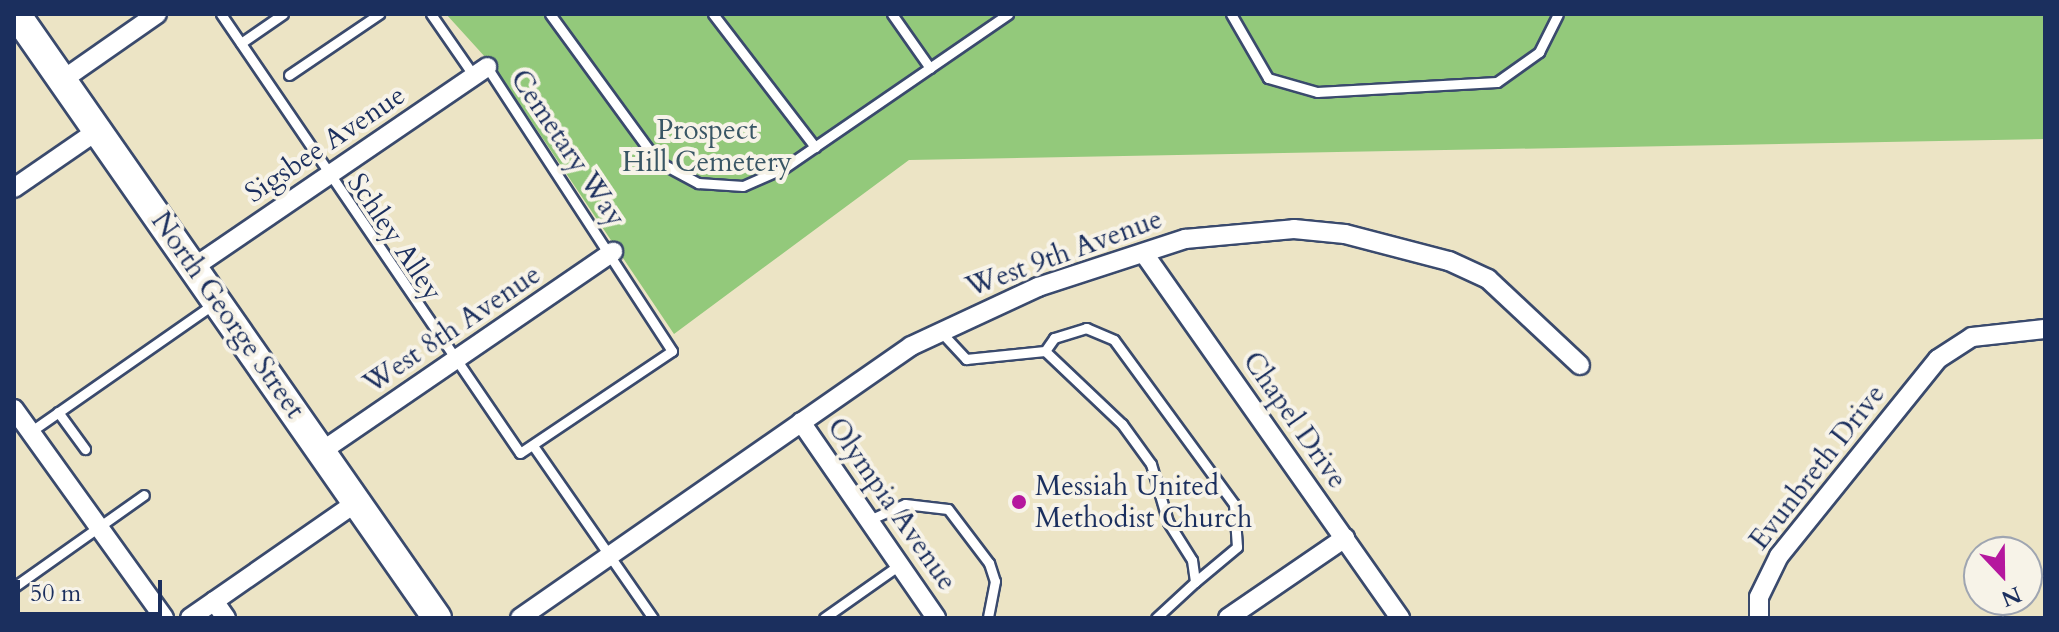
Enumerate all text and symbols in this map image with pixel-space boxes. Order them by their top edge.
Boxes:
street label: Cemetary Way [503,63,633,233]
street label: Sigsbee Avenue [239,78,411,210]
park label: Prospect Hill Cemetery [622,113,792,179]
street label: Schley Alley [340,167,450,307]
street label: West 9th Avenue [961,202,1167,304]
street label: North George Street [144,205,312,425]
street label: West 8th Avenue [357,257,547,401]
street label: Chapel Drive [1236,345,1354,495]
street label: Evunbreth Drive [1742,378,1892,556]
street label: Olympia Avenue [820,411,964,597]
place label: Messiah United Methodist Church [1035,469,1252,535]
marker: Messiah United Methodist Church [1010,493,1028,511]
north arrow [1963,536,2043,616]
scale bar [20,564,166,614]
text: 50 m [30,577,81,610]
text: N [1997,579,2026,614]

